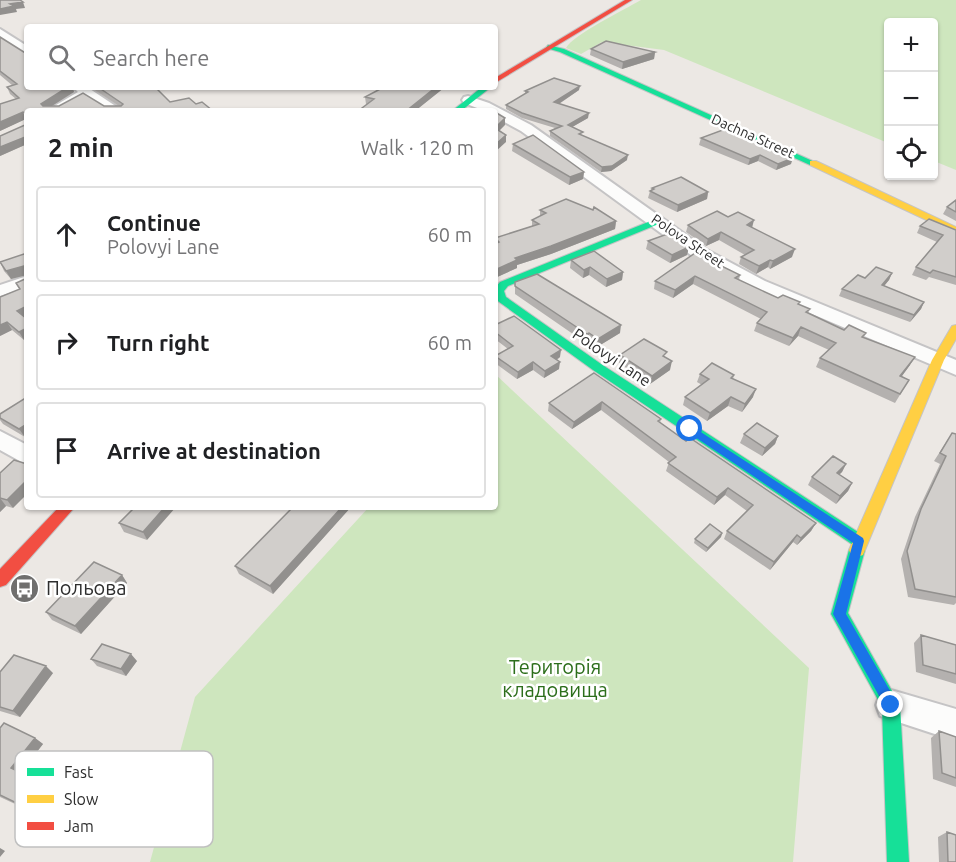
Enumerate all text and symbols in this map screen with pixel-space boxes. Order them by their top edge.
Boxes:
map controls [884,18,938,180]
button: + [884,18,938,72]
search box [24,24,498,90]
icon: search [45,41,78,74]
text: Search here [93,45,209,70]
button: − [884,72,938,126]
street label: Dachna Street [709,111,797,162]
button: locate [884,126,938,180]
text: 2 min [48,133,114,162]
text: Walk · 120 m [361,136,474,159]
text: Continue [107,210,201,235]
street label: Polova Street [648,211,728,272]
icon: ahead [50,218,83,251]
text: 60 m [428,223,472,246]
text: Polovyi Lane [107,235,219,258]
street label: Polovyi Lane [570,324,654,390]
icon: right [50,326,83,359]
text: Turn right [107,330,209,355]
text: 60 m [428,331,472,354]
route start [676,415,702,441]
icon: arrive [50,434,83,467]
text: Arrive at destination [107,438,321,463]
bus stop icon: Польова [9,572,41,604]
place label: Польова [46,576,127,599]
park label: Територія кладовища [502,655,608,701]
route end [877,691,903,717]
legend [15,751,213,847]
text: Fast [64,763,94,781]
text: Slow [64,790,99,808]
text: Jam [64,817,94,835]

